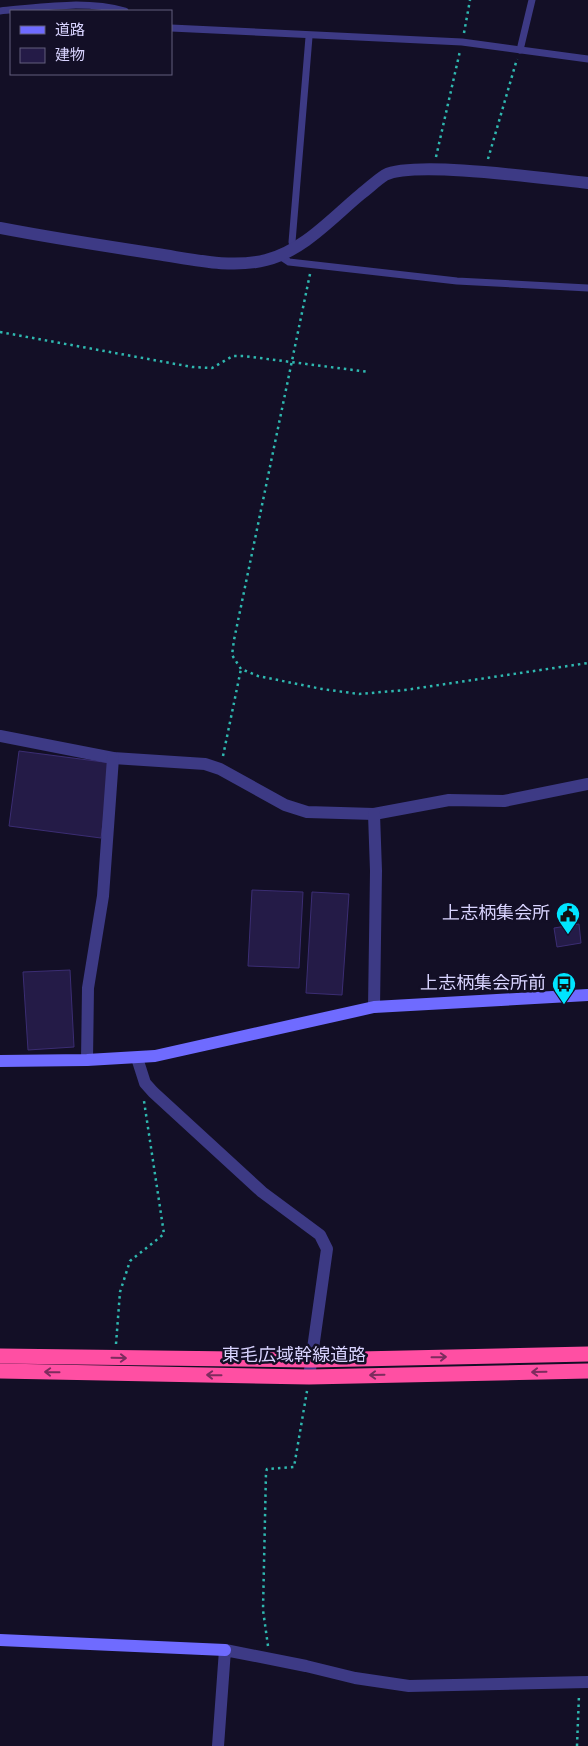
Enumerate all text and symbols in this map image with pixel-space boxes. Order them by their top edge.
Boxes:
legend [10,10,172,75]
text: 道路 [55,22,85,41]
text: 建物 [55,47,85,66]
public building icon: 上志柄集会所 [555,901,581,935]
place label: 上志柄集会所 [442,903,550,926]
bus stop icon: 上志柄集会所前 [551,971,577,1005]
place label: 上志柄集会所前 [420,973,546,996]
street label: 東毛広域幹線道路 [222,1345,366,1368]
one-way arrow [110,1353,126,1363]
one-way arrow [430,1353,446,1362]
one-way arrow [44,1367,60,1377]
one-way arrow [532,1367,548,1377]
one-way arrow [207,1370,223,1380]
one-way arrow [369,1371,385,1380]

